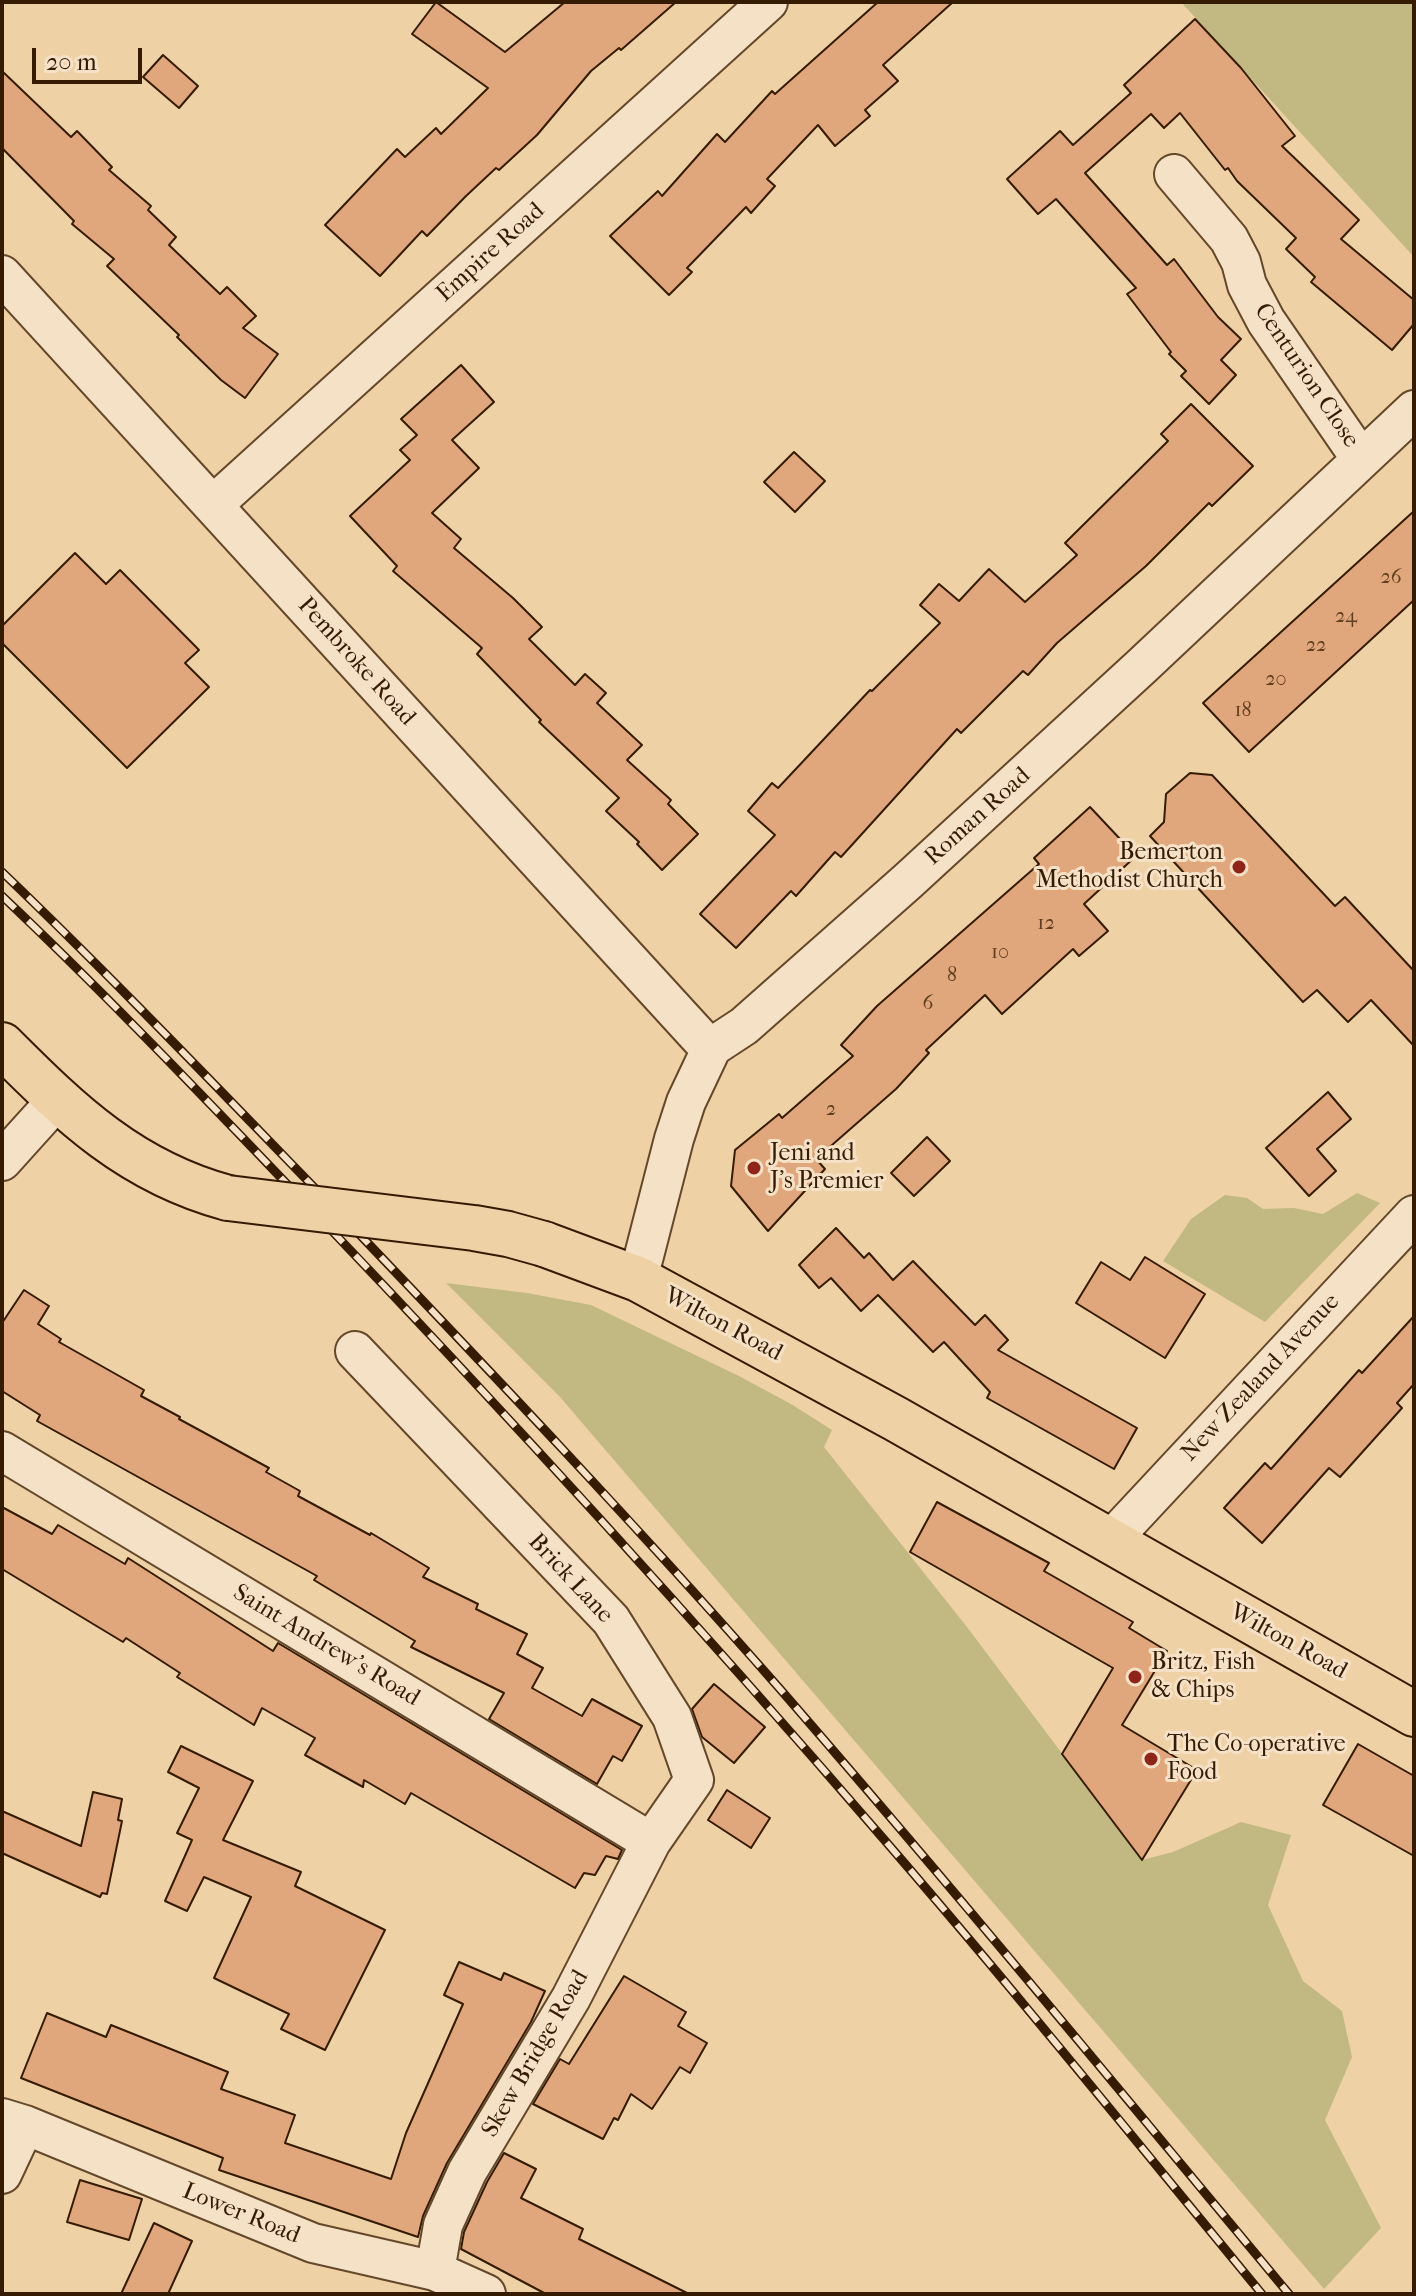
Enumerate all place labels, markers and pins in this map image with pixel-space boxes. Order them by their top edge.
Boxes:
place label: Bemerton Methodist Church [1036,839,1223,895]
marker: Bemerton Methodist Church [1230,858,1248,876]
place label: Jeni and J's Premier [770,1140,883,1196]
marker: Jeni and J's Premier [745,1159,763,1177]
place label: Britz, Fish & Chips [1151,1649,1255,1705]
marker: Britz, Fish & Chips [1126,1668,1144,1686]
place label: The Co-operative Food [1167,1731,1346,1787]
marker: The Co-operative Food [1142,1750,1160,1768]

